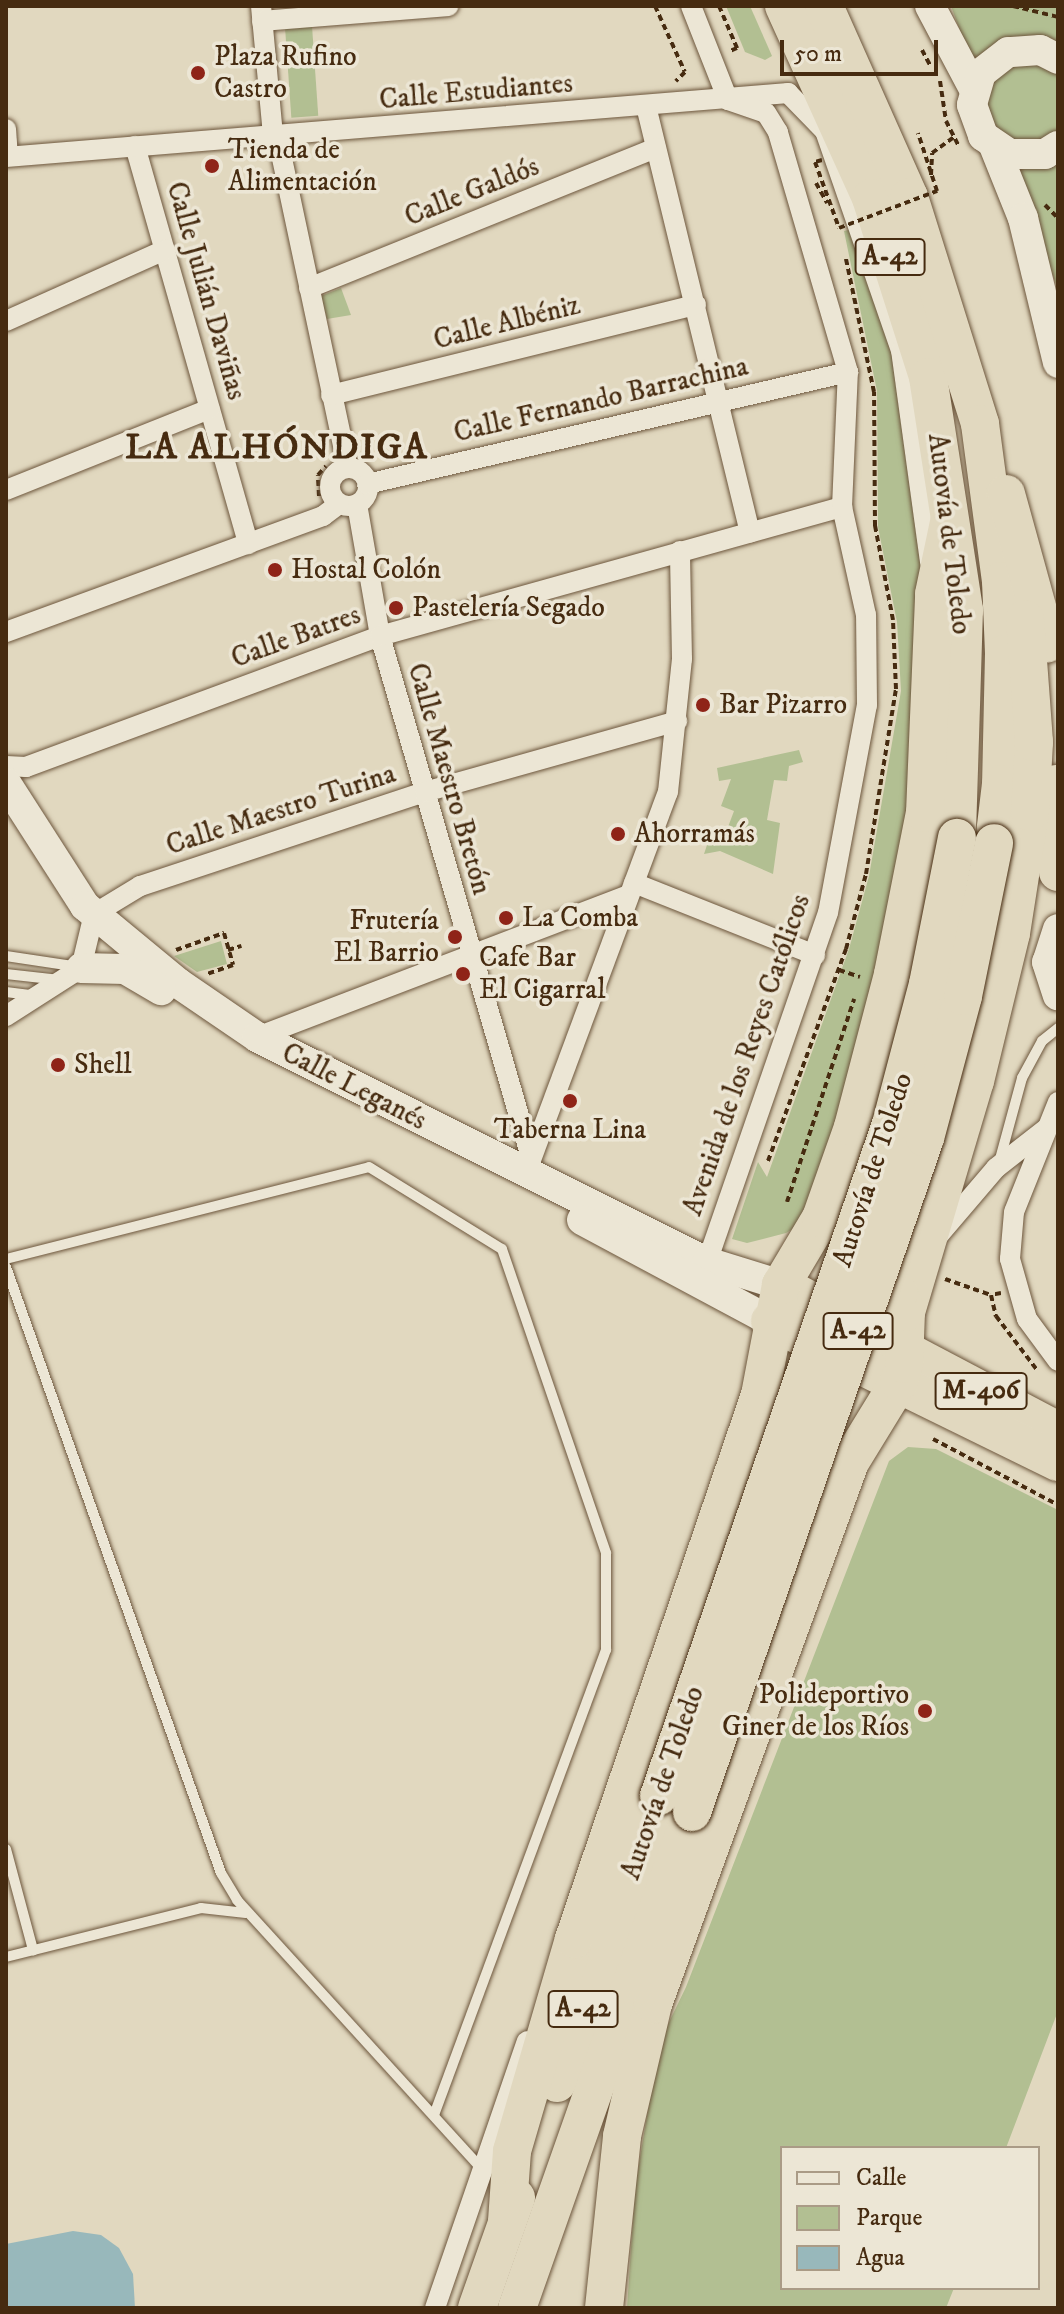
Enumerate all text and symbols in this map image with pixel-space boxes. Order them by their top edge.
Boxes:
scale bar [784,24,942,74]
text: 50 m [794,39,842,69]
place label: Plaza Rufino Castro [214,40,357,106]
marker: Plaza Rufino Castro [189,64,207,82]
street label: Calle Estudiantes [378,67,574,117]
place label: Tienda de Alimentación [228,133,377,199]
street label: Calle Galdós [400,150,544,234]
marker: Tienda de Alimentación [203,157,221,175]
street label: Calle Julián Daviñas [159,178,253,404]
road number: A-42 [854,235,926,279]
street label: Calle Albéniz [430,289,584,357]
street label: Calle Fernando Barrachina [451,350,751,450]
district label: LA ALHÓNDIGA [125,426,429,470]
street label: Autovía de Toledo [920,432,978,636]
place label: Hostal Colón [291,553,441,587]
marker: Hostal Colón [266,561,284,579]
place label: Pastelería Segado [412,591,605,625]
street label: Calle Batres [227,598,365,676]
marker: Pastelería Segado [387,599,405,617]
street label: Calle Maestro Bretón [400,659,498,899]
place label: Bar Pizarro [719,688,847,722]
marker: Bar Pizarro [694,696,712,714]
street label: Calle Maestro Turina [162,757,400,863]
place label: Ahorramás [634,817,755,851]
marker: Ahorramás [609,825,627,843]
street label: Avenida de los Reyes Católicos [676,890,818,1220]
place label: La Comba [522,901,638,935]
place label: Frutería El Barrio [333,904,439,970]
marker: La Comba [497,909,515,927]
marker: Frutería El Barrio [446,928,464,946]
place label: Cafe Bar El Cigarral [479,941,606,1007]
marker: Cafe Bar El Cigarral [454,965,472,983]
street label: Calle Leganés [276,1036,432,1138]
place label: Shell [74,1048,132,1082]
marker: Shell [49,1056,67,1074]
street label: Autovía de Toledo [826,1069,920,1271]
marker: Taberna Lina [561,1092,579,1110]
place label: Taberna Lina [494,1113,646,1147]
road number: A-42 [822,1309,894,1353]
road number: M-406 [933,1369,1029,1413]
place label: Polideportivo Giner de los Ríos [722,1678,909,1744]
street label: Autovía de Toledo [614,1682,712,1884]
marker: Polideportivo Giner de los Ríos [916,1702,934,1720]
road number: A-42 [547,1987,619,2031]
legend [780,2146,1040,2290]
text: Calle [856,2163,906,2193]
text: Parque [856,2203,922,2233]
text: Agua [856,2243,905,2273]

